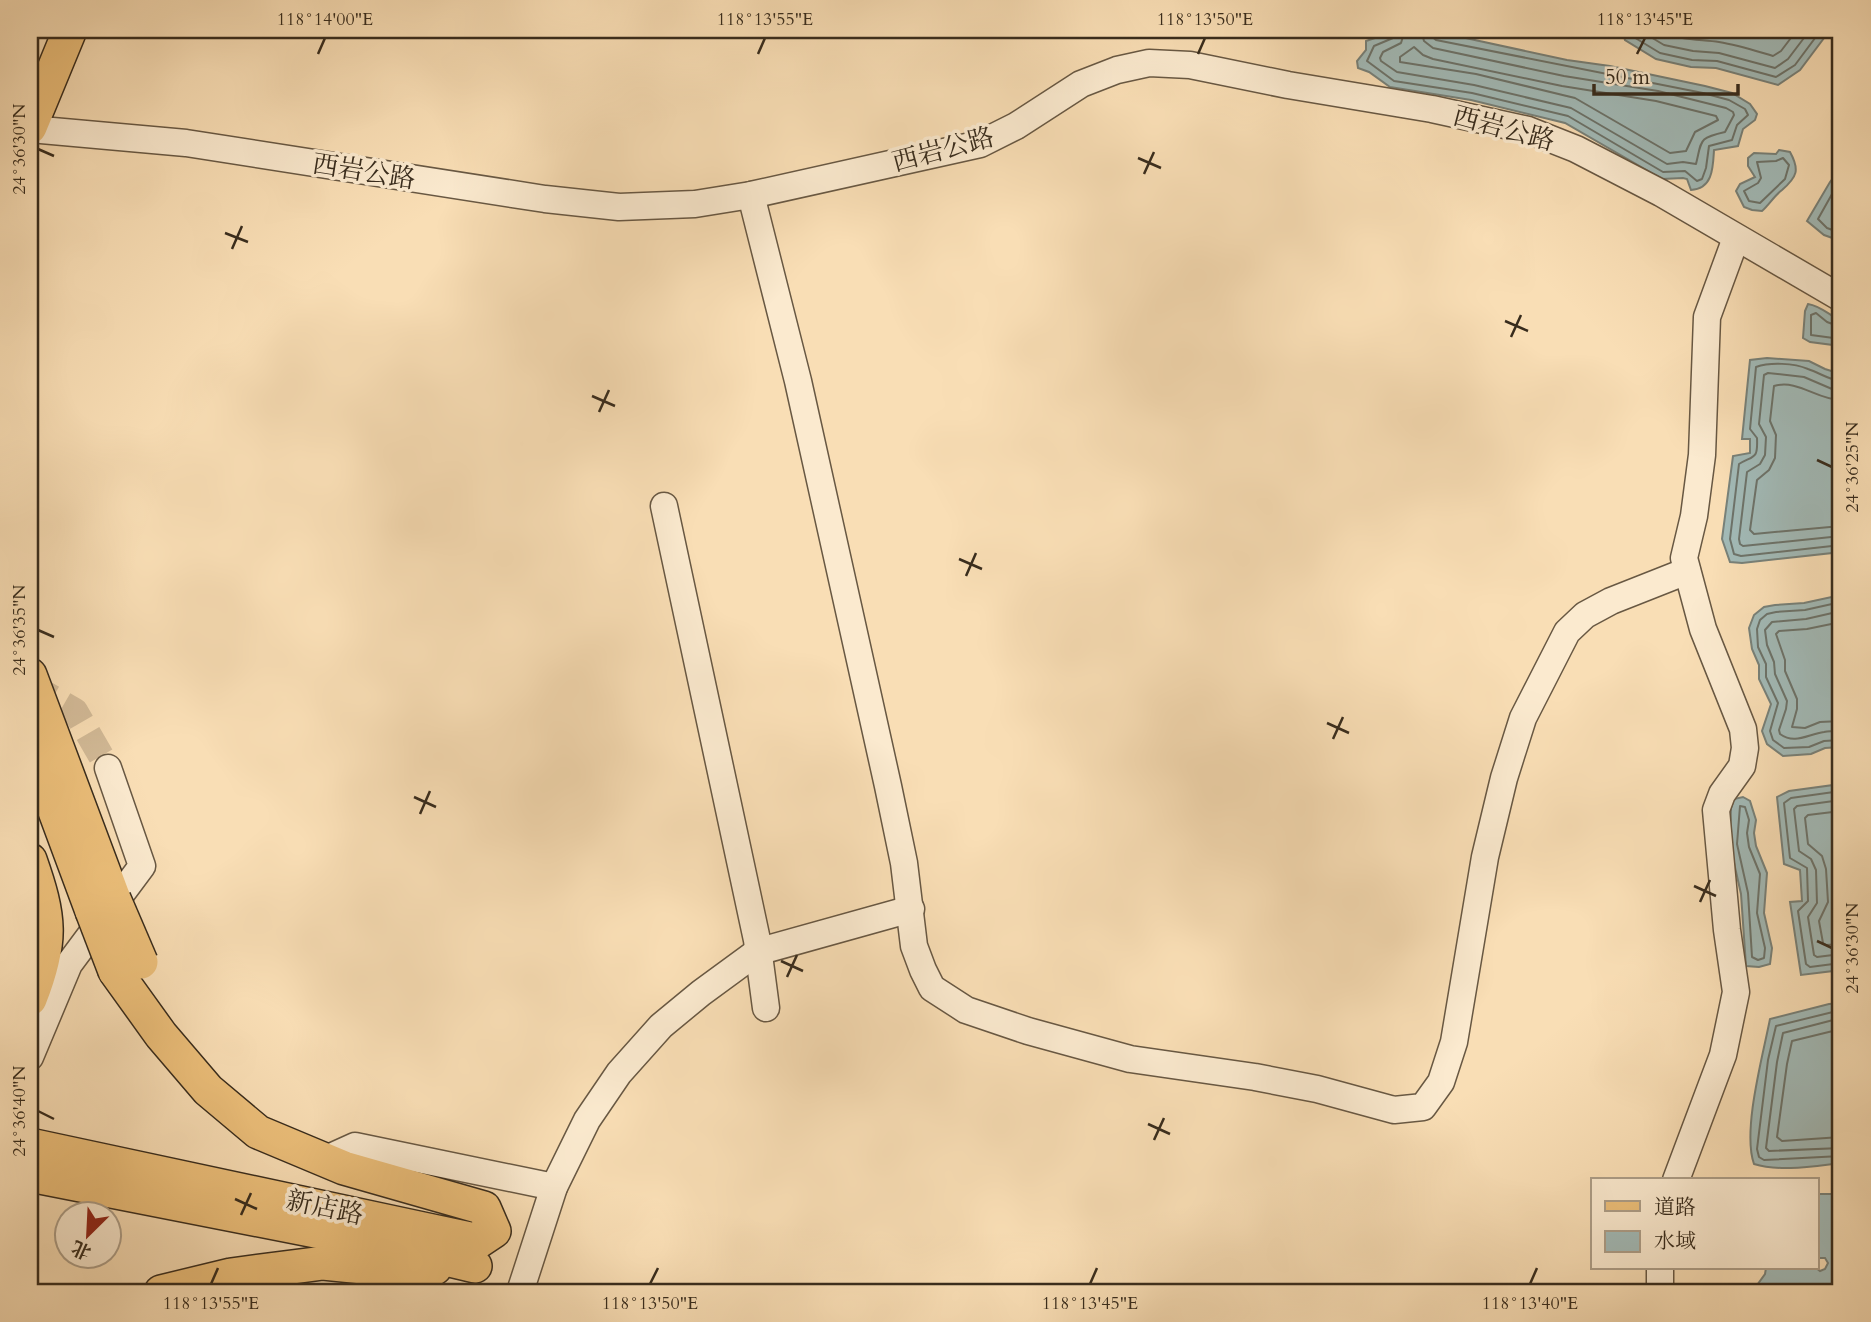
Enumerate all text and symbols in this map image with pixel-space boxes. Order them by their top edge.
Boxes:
text: 118°14'00"E [277,7,373,32]
text: 118°13'55"E [717,7,813,32]
text: 118°13'50"E [1157,7,1253,32]
text: 118°13'45"E [1597,7,1693,32]
scale bar [1594,52,1738,96]
text: 50 m [1605,63,1650,92]
street label: 西岩公路 [1449,98,1559,159]
text: 24°36'30"N [7,103,32,195]
street label: 西岩公路 [888,119,998,180]
street label: 西岩公路 [310,146,418,197]
text: 24°36'25"N [1840,421,1865,513]
text: 24°36'35"N [7,584,32,676]
text: 24°36'30"N [1840,902,1865,994]
text: 24°36'40"N [7,1065,32,1157]
legend [1591,1178,1818,1270]
street label: 新店路 [283,1182,367,1233]
text: 道路 [1654,1193,1696,1222]
north arrow [52,1200,122,1270]
text: 水域 [1654,1227,1696,1256]
text: 北 [68,1234,95,1265]
text: 118°13'55"E [163,1291,259,1316]
text: 118°13'50"E [602,1291,698,1316]
text: 118°13'45"E [1042,1291,1138,1316]
text: 118°13'40"E [1482,1291,1578,1316]

